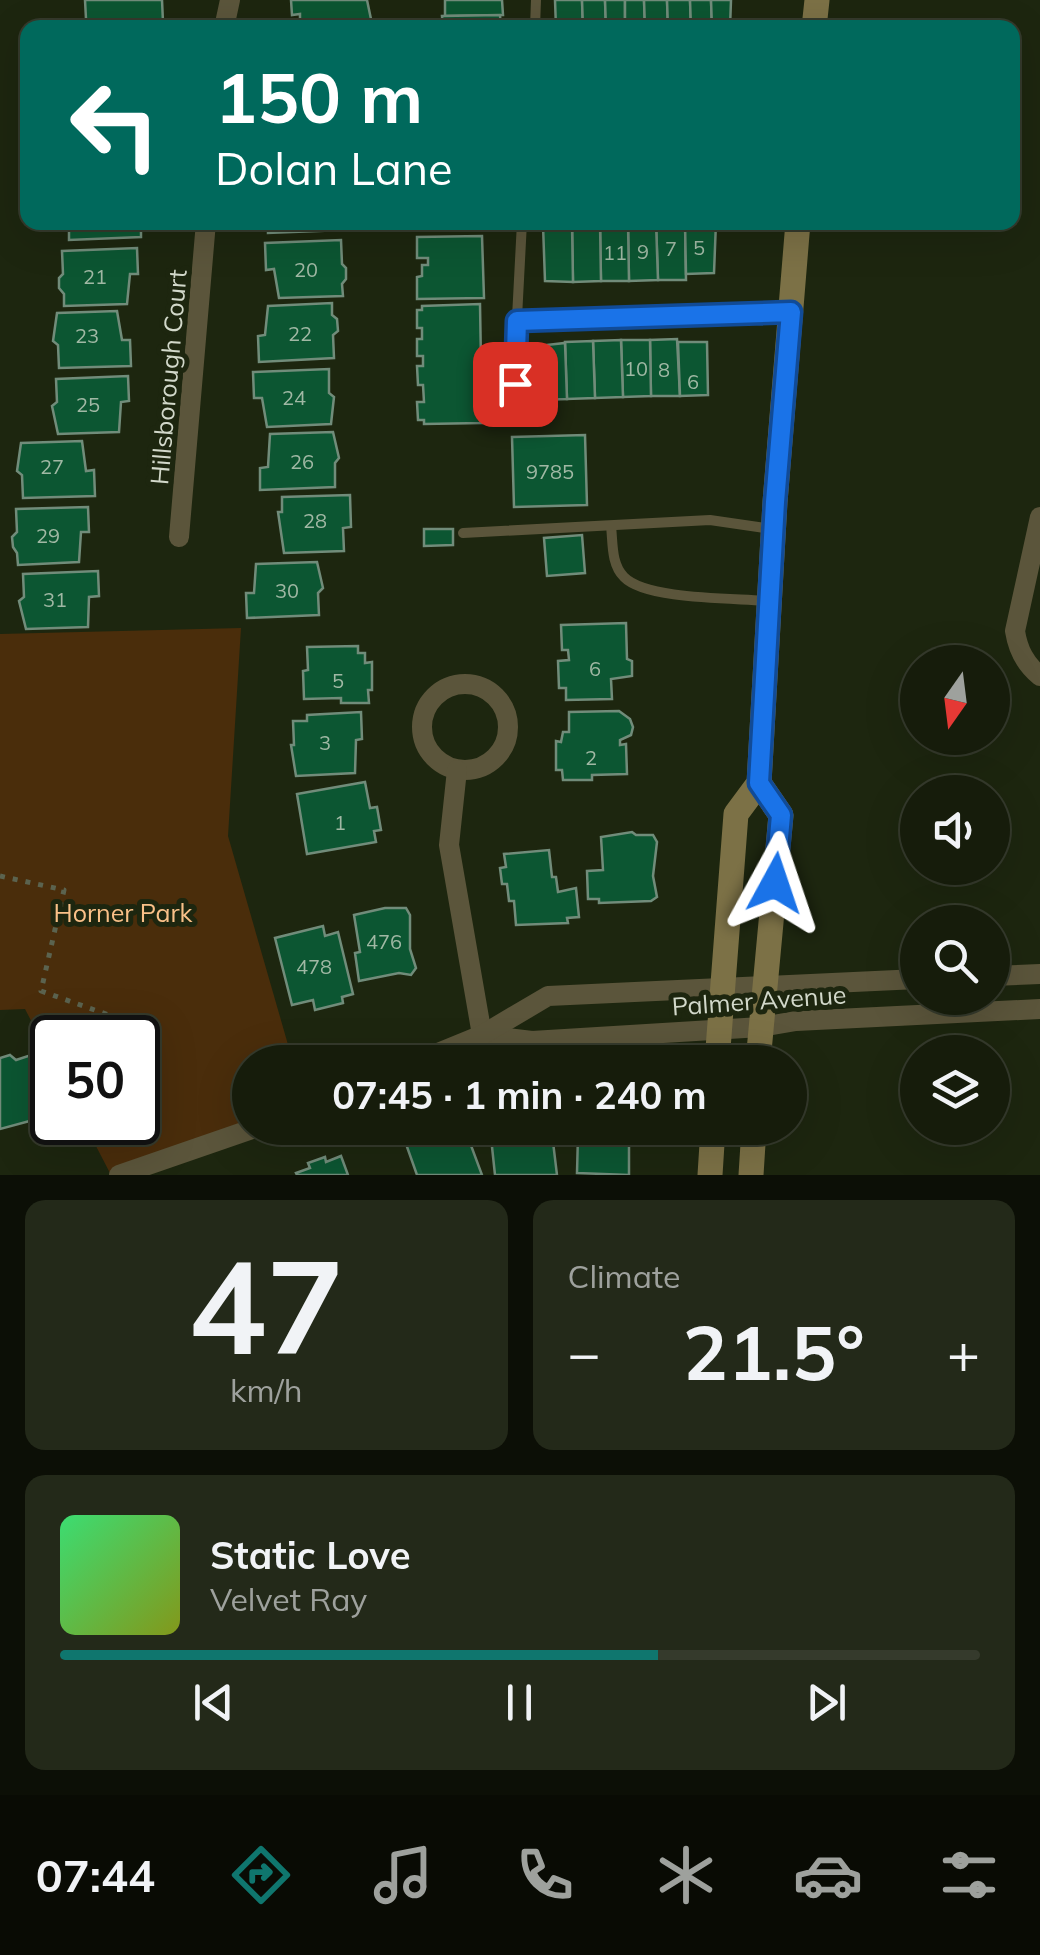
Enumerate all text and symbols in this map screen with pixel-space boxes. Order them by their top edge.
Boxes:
text: 150 m [215,53,423,141]
icon: left [50,60,180,190]
text: Dolan Lane [215,140,453,196]
house number: 5 [693,235,705,260]
house number: 7 [665,236,677,261]
house number: 9 [637,239,649,264]
house number: 11 [603,240,627,265]
house number: 20 [294,257,318,282]
house number: 21 [83,264,107,289]
street label: Hillsborough Court [143,268,193,486]
house number: 22 [288,321,312,346]
house number: 23 [75,323,99,348]
pin [473,342,558,427]
house number: 10 [624,356,648,381]
icon: arrive [488,357,543,412]
house number: 8 [658,357,670,382]
house number: 6 [687,369,699,394]
house number: 24 [282,385,306,410]
house number: 25 [76,392,100,417]
house number: 26 [290,449,314,474]
house number: 27 [40,454,64,479]
house number: 9785 [526,459,574,484]
house number: 28 [303,508,327,533]
house number: 29 [36,523,60,548]
house number: 30 [275,578,299,603]
house number: 31 [43,587,67,612]
north arrow [900,645,1010,755]
map controls [900,645,1010,1145]
house number: 6 [589,656,601,681]
house number: 5 [332,668,344,693]
house number: 3 [319,730,331,755]
house number: 2 [585,745,597,770]
button: sound [900,775,1010,885]
house number: 1 [334,810,346,835]
position arrow [723,831,827,935]
park label: Horner Park [54,897,194,928]
button: search [900,905,1010,1015]
house number: 476 [366,929,402,954]
house number: 478 [296,954,332,979]
street label: Palmer Avenue [671,978,847,1022]
speed limit sign: 50 [30,1015,160,1145]
button: layers [900,1035,1010,1145]
text: 07:45 · 1 min · 240 m [332,1071,707,1119]
text: 47 [188,1223,344,1387]
text: Climate [568,1256,680,1296]
text: 21.5° [683,1305,865,1399]
text: − [568,1318,601,1387]
text: + [947,1318,980,1387]
text: km/h [230,1370,302,1410]
text: Static Love [210,1531,411,1579]
text: Velvet Ray [210,1579,367,1619]
icon: previous [186,1675,241,1730]
icon: pause [492,1675,547,1730]
icon: next [799,1675,854,1730]
icon: directions [226,1840,296,1910]
icon: music [368,1840,438,1910]
icon: phone [510,1840,580,1910]
icon: climate [651,1840,721,1910]
icon: car [793,1840,863,1910]
icon: filters [934,1840,1004,1910]
text: 07:44 [36,1847,155,1903]

